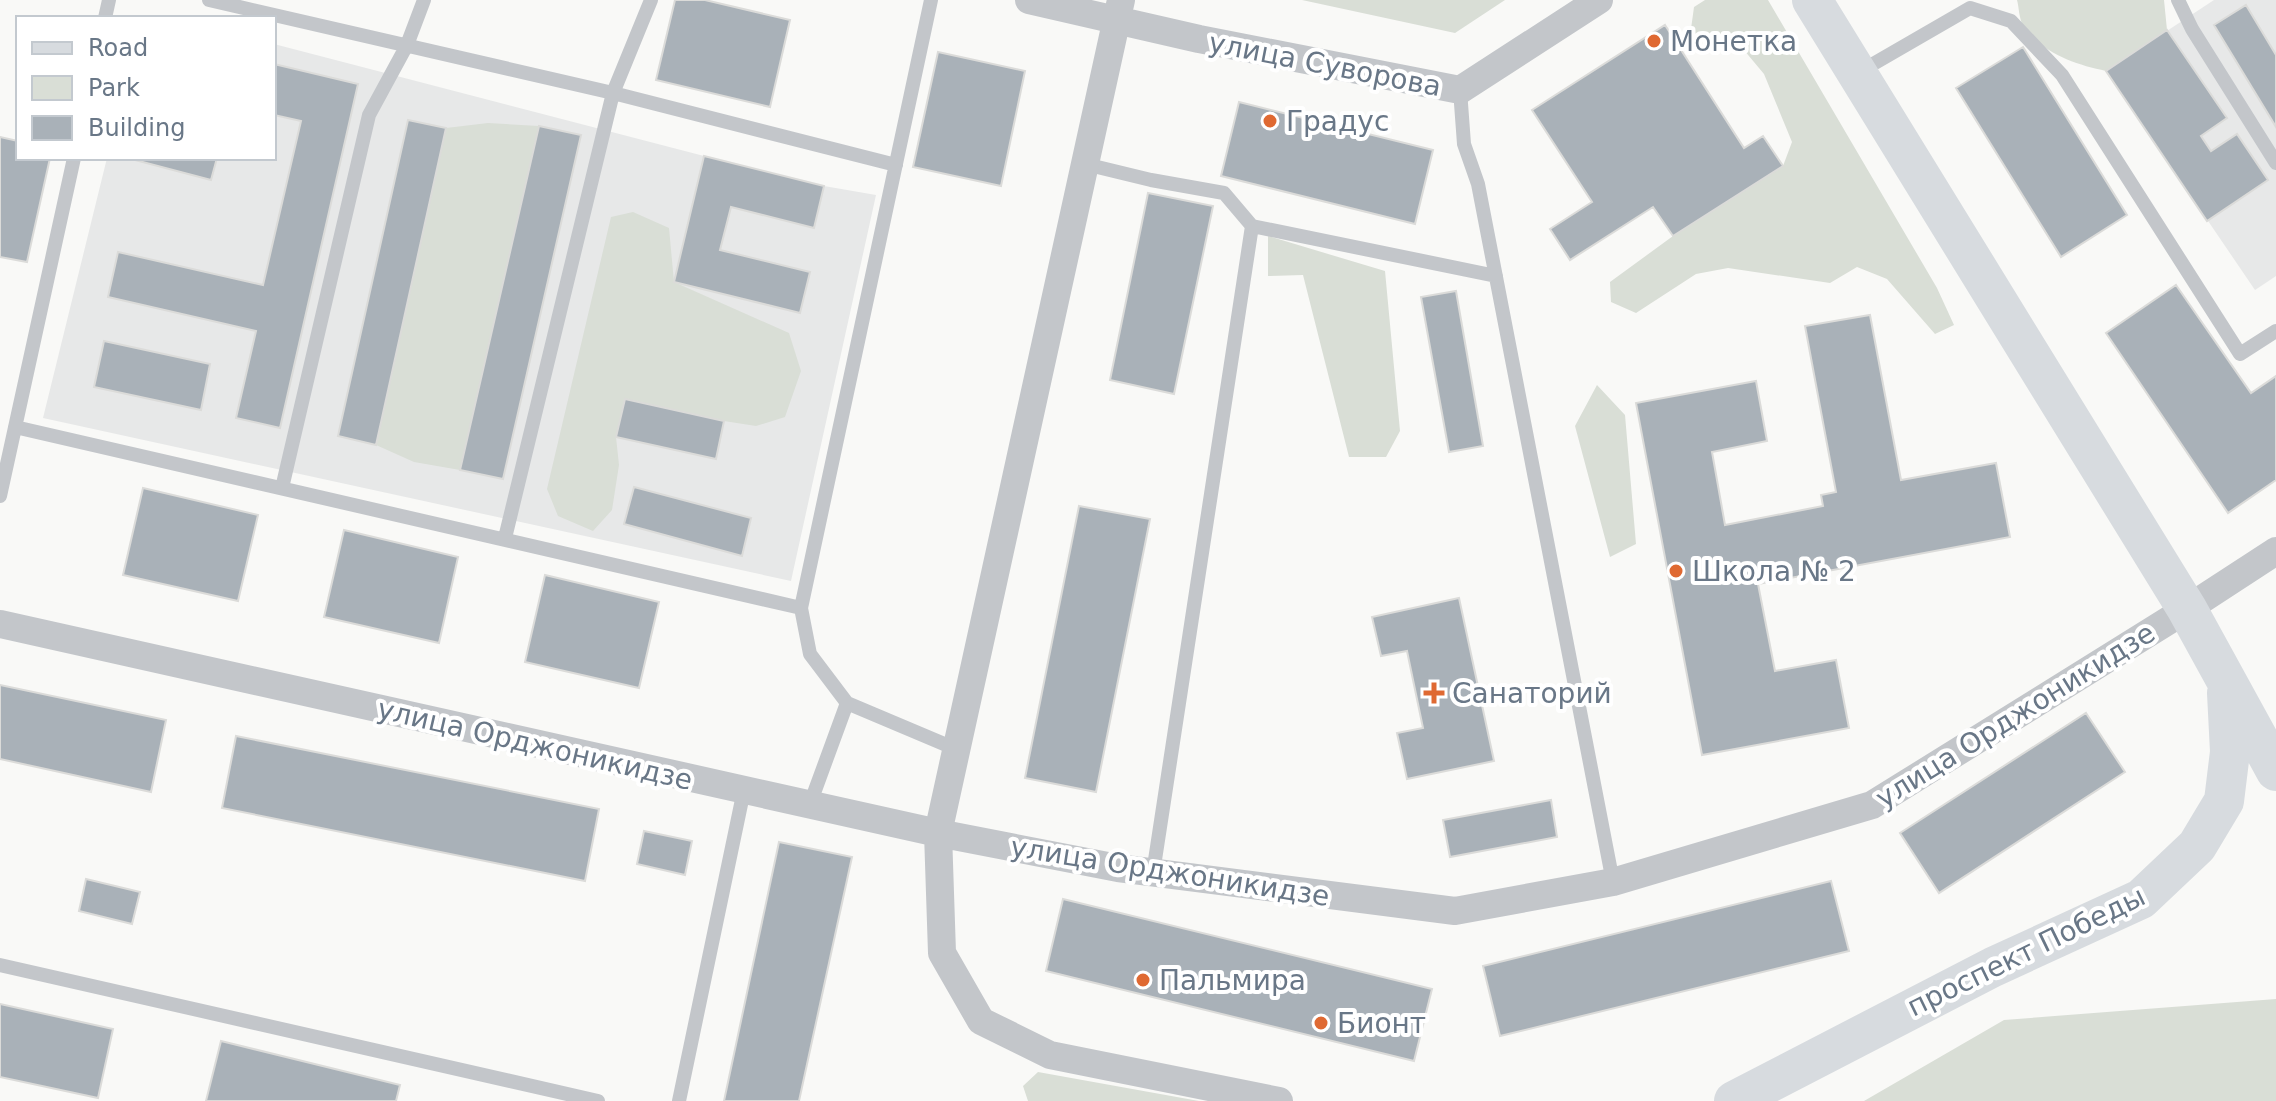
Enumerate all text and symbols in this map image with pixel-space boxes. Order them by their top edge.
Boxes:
legend [16,16,276,160]
place label: Монетка [1670,25,1797,58]
street label: улица Суворова [1206,26,1444,103]
marker: Монетка [1645,32,1663,50]
text: Road [88,34,148,62]
text: Park [88,74,140,102]
place label: Градус [1286,105,1389,138]
marker: Градус [1261,112,1279,130]
text: Building [88,114,185,142]
place label: Школа № 2 [1692,555,1856,588]
marker: Школа № 2 [1667,562,1685,580]
street label: улица Орджоникидзе [1870,616,2161,815]
place label: Санаторий [1452,677,1612,710]
marker: Санаторий [1423,682,1445,704]
street label: улица Орджоникидзе [374,692,696,797]
street label: улица Орджоникидзе [1008,830,1332,913]
street label: проспект Победы [1902,880,2150,1023]
place label: Пальмира [1159,964,1306,997]
marker: Пальмира [1134,971,1152,989]
place label: Бионт [1337,1007,1426,1040]
marker: Бионт [1312,1014,1330,1032]

